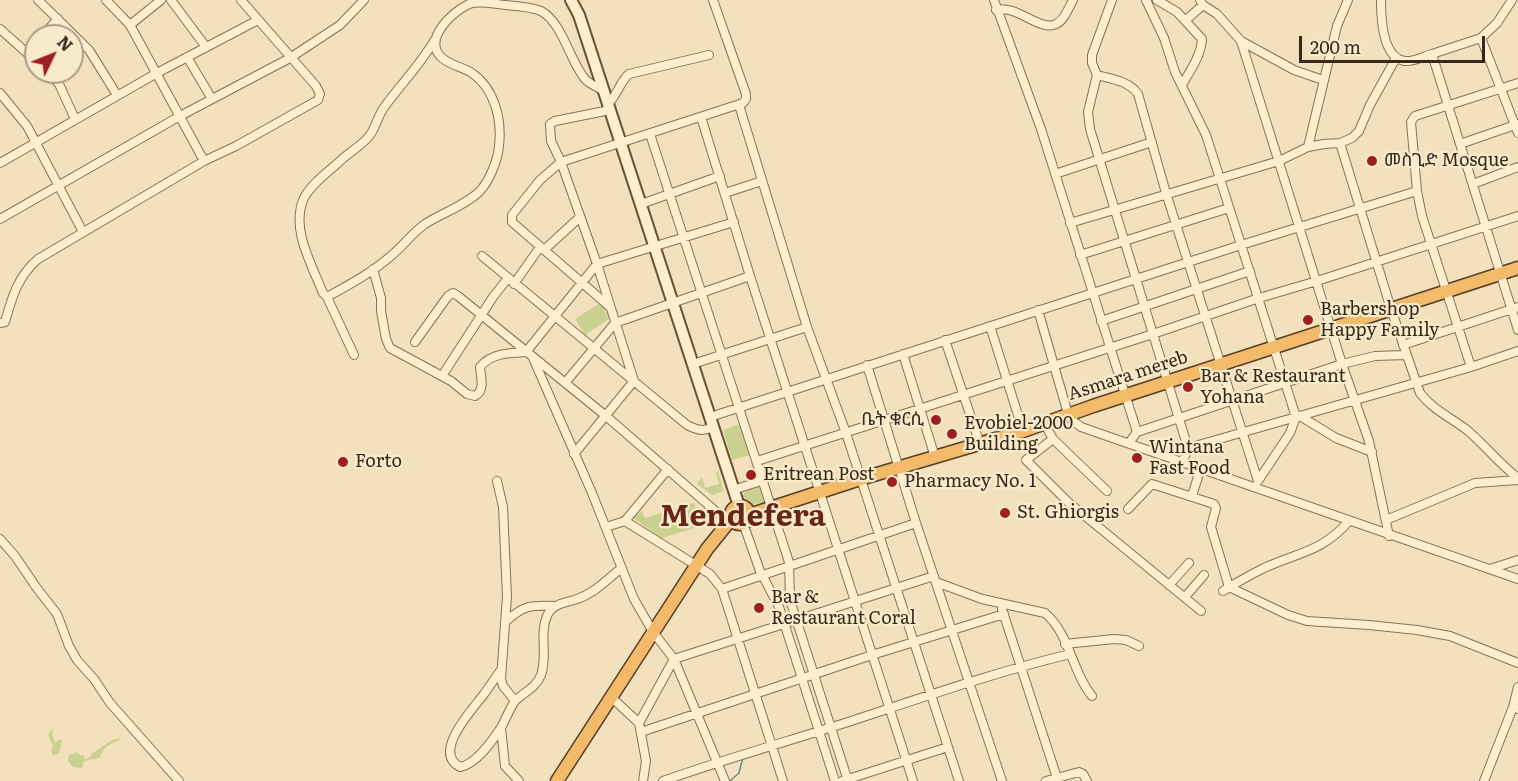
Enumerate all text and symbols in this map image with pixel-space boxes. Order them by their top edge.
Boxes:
north arrow [24,24,84,84]
scale bar [1302,24,1488,62]
text: N [52,30,79,56]
text: 200 m [1310,33,1361,60]
place label: መስጊድ Mosque [1384,150,1509,172]
marker: መስጊድ Mosque [1365,154,1379,168]
place label: Barbershop Happy Family [1320,299,1439,342]
marker: Barbershop Happy Family [1301,313,1315,327]
street label: Asmara mereb [1065,346,1191,406]
place label: Bar & Restaurant Yohana [1200,366,1346,409]
marker: Bar & Restaurant Yohana [1181,380,1195,394]
place label: ቤት ቁርሲ [861,409,924,431]
marker: ቤት ቁርሲ [929,413,943,427]
place label: Evobiel-2000 Building [964,413,1073,456]
marker: Evobiel-2000 Building [945,427,959,441]
place label: Wintana Fast Food [1149,437,1230,480]
place label: Forto [355,451,402,473]
marker: Wintana Fast Food [1130,451,1144,465]
marker: Forto [336,455,350,469]
place label: Eritrean Post [763,464,874,486]
marker: Eritrean Post [744,468,758,482]
place label: Pharmacy No. 1 [904,471,1036,493]
marker: Pharmacy No. 1 [885,475,899,489]
district label: Mendefera [660,499,826,535]
place label: St. Ghiorgis [1017,502,1119,524]
marker: St. Ghiorgis [998,506,1012,520]
place label: Bar & Restaurant Coral [771,587,916,630]
marker: Bar & Restaurant Coral [752,601,766,615]

